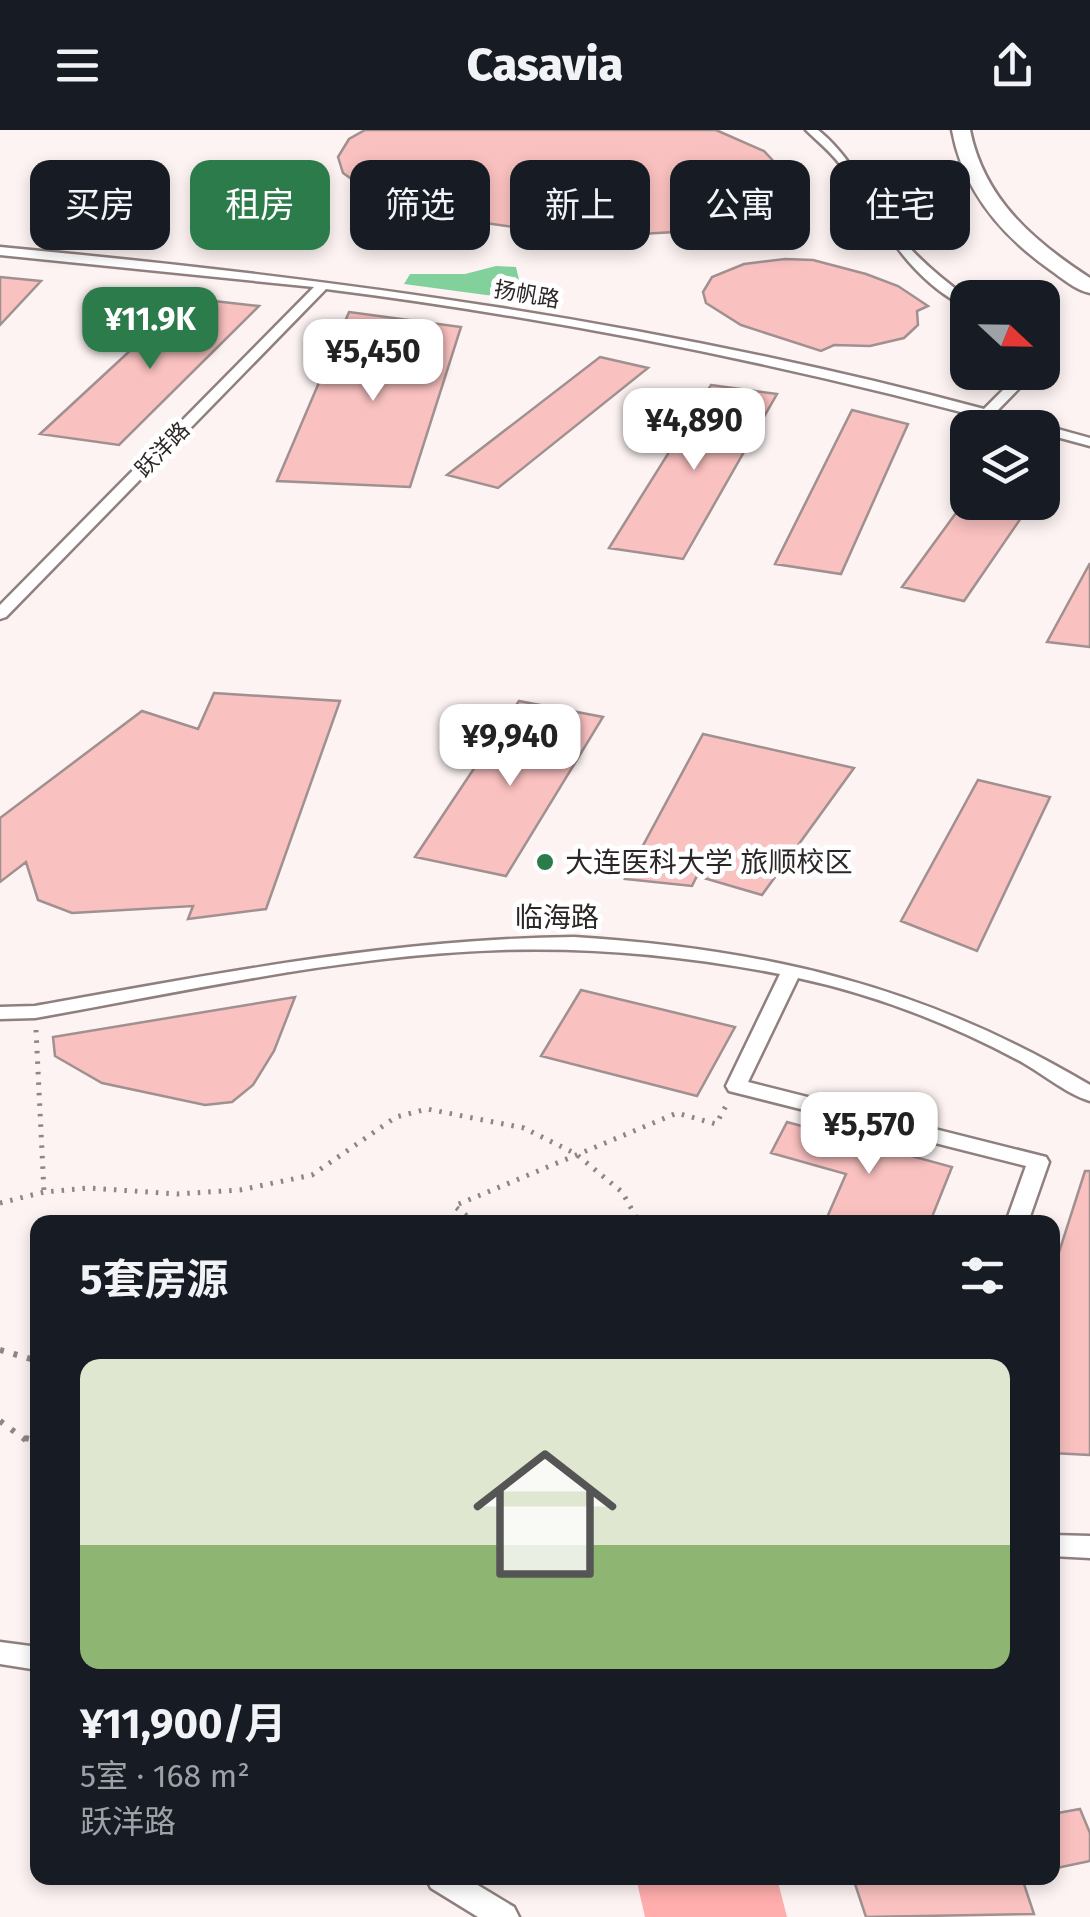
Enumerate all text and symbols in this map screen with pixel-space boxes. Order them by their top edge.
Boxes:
icon: menu [50,38,105,93]
text: Casavia [467,38,623,92]
icon: share [985,38,1040,93]
chip: 买房 [30,160,170,250]
chip: 租房 [190,160,330,250]
chip: 筛选 [350,160,490,250]
chip: 新上 [510,160,650,250]
chip: 公寓 [670,160,810,250]
chip: 住宅 [830,160,970,250]
street label: 扬帆路 [492,275,562,314]
north arrow [950,280,1060,390]
map controls [950,280,1060,520]
pin: ¥11.9K [69,287,231,372]
text: ¥11.9K [104,300,196,338]
pin: ¥5,450 [292,319,454,404]
text: ¥5,450 [325,332,421,370]
pin: ¥4,890 [613,388,775,473]
text: ¥4,890 [645,401,743,439]
button: layers [950,410,1060,520]
street label: 跃洋路 [130,416,195,482]
pin: ¥9,940 [429,704,591,789]
text: ¥9,940 [462,717,559,755]
place label: 大连医科大学 旅顺校区 [565,846,852,879]
marker: 大连医科大学 旅顺校区 [534,851,556,873]
street label: 临海路 [515,901,599,934]
pin: ¥5,570 [788,1092,950,1177]
text: ¥5,570 [823,1105,915,1143]
icon: filters [955,1248,1010,1303]
text: 5套房源 [80,1255,229,1305]
icon: home [455,1424,635,1604]
text: ¥11,900/月 [80,1699,286,1749]
text: 5室 · 168 m² [80,1757,250,1795]
text: 跃洋路 [80,1803,176,1841]

